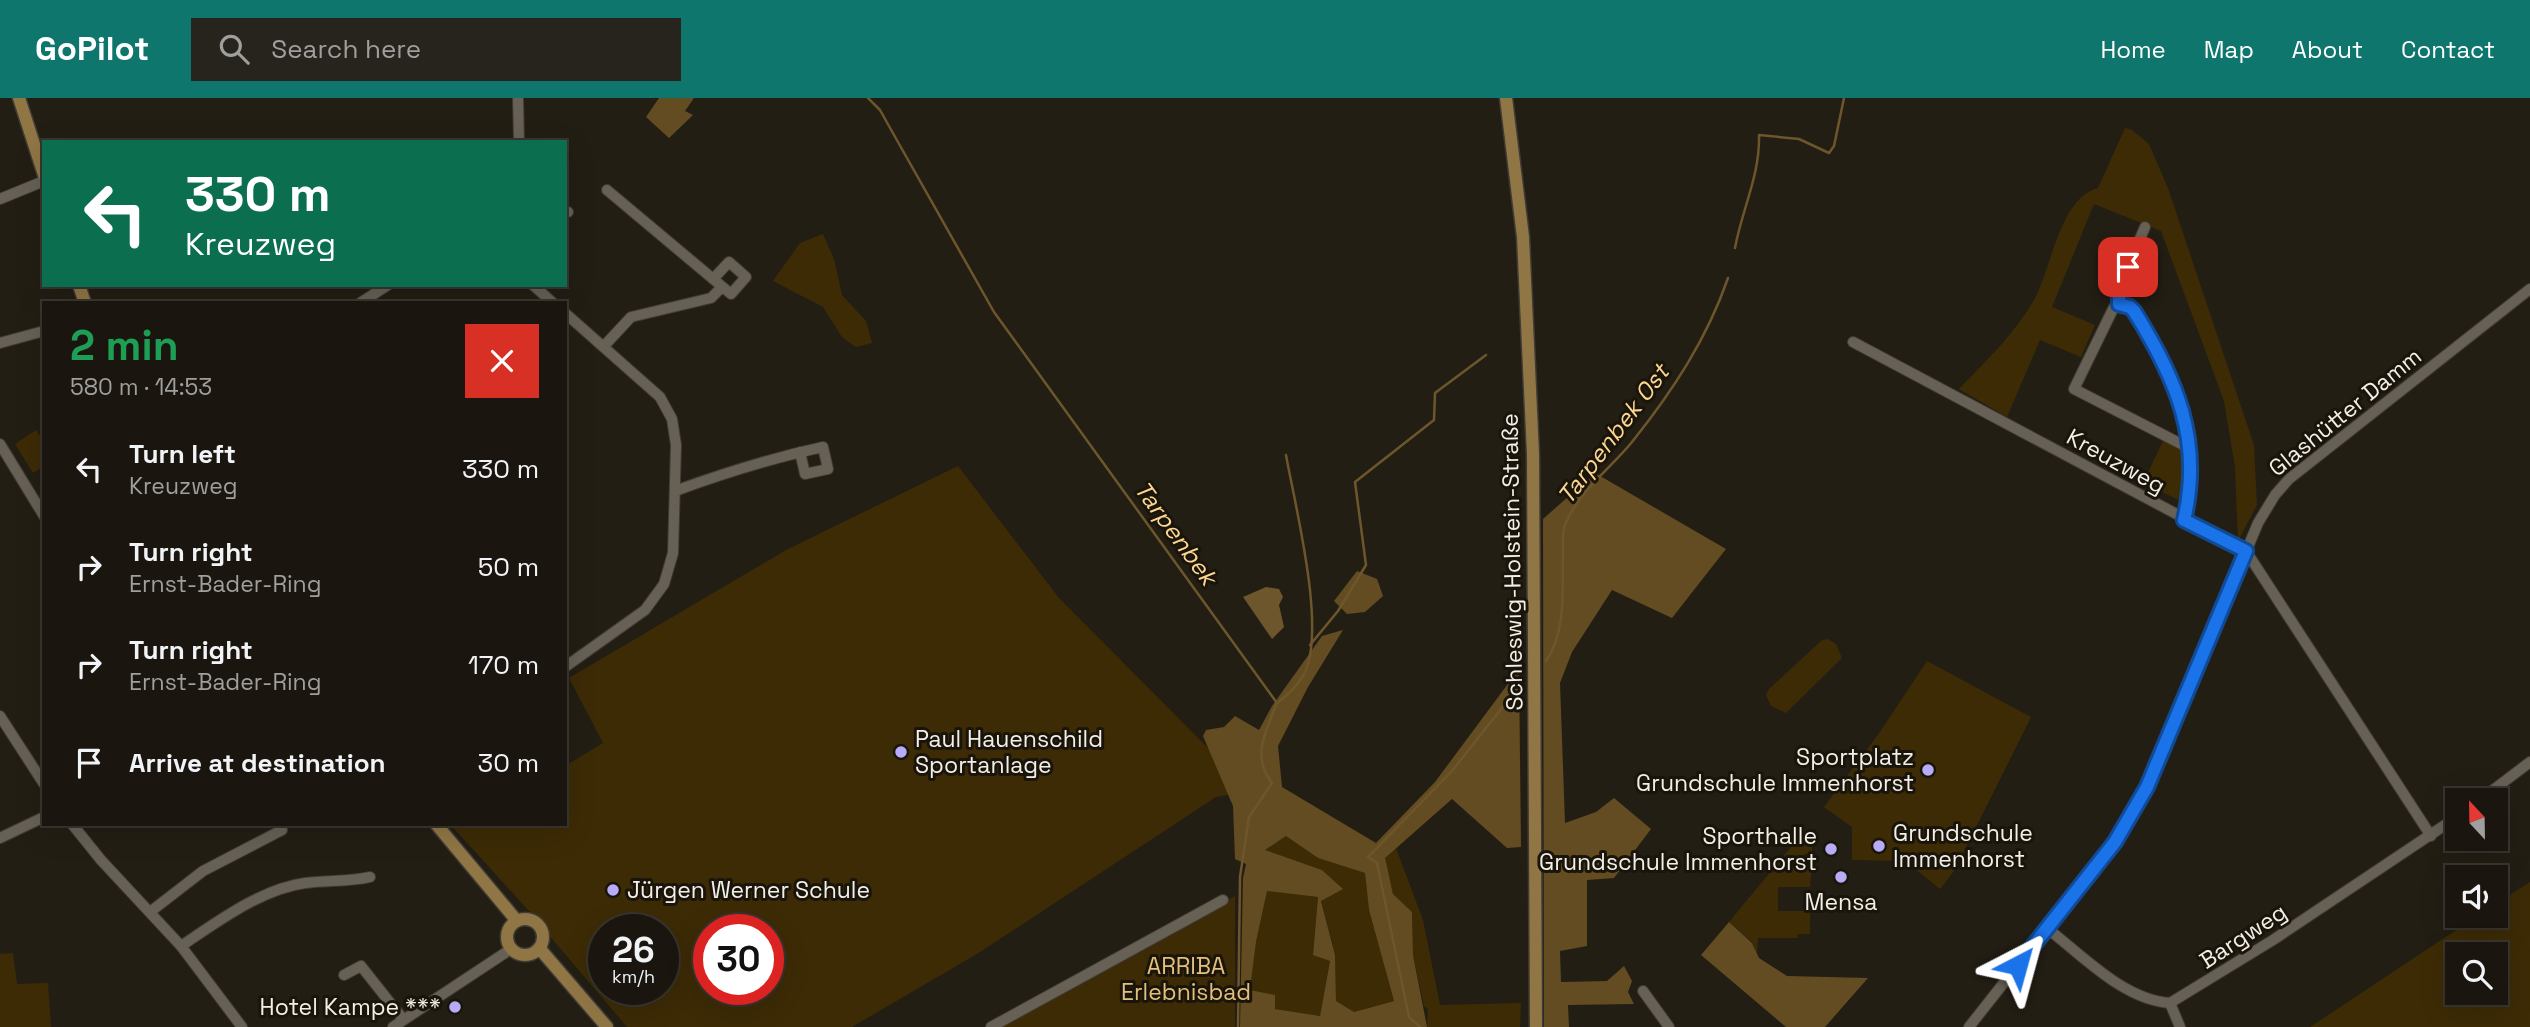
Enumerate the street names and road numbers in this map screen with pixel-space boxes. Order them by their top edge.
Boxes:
street label: Glashütter Damm [2262,341,2428,483]
street label: Schleswig-Holstein-Straße [1494,413,1530,711]
street label: Kreuzweg [2061,422,2171,500]
street label: Bargweg [2194,897,2292,975]

